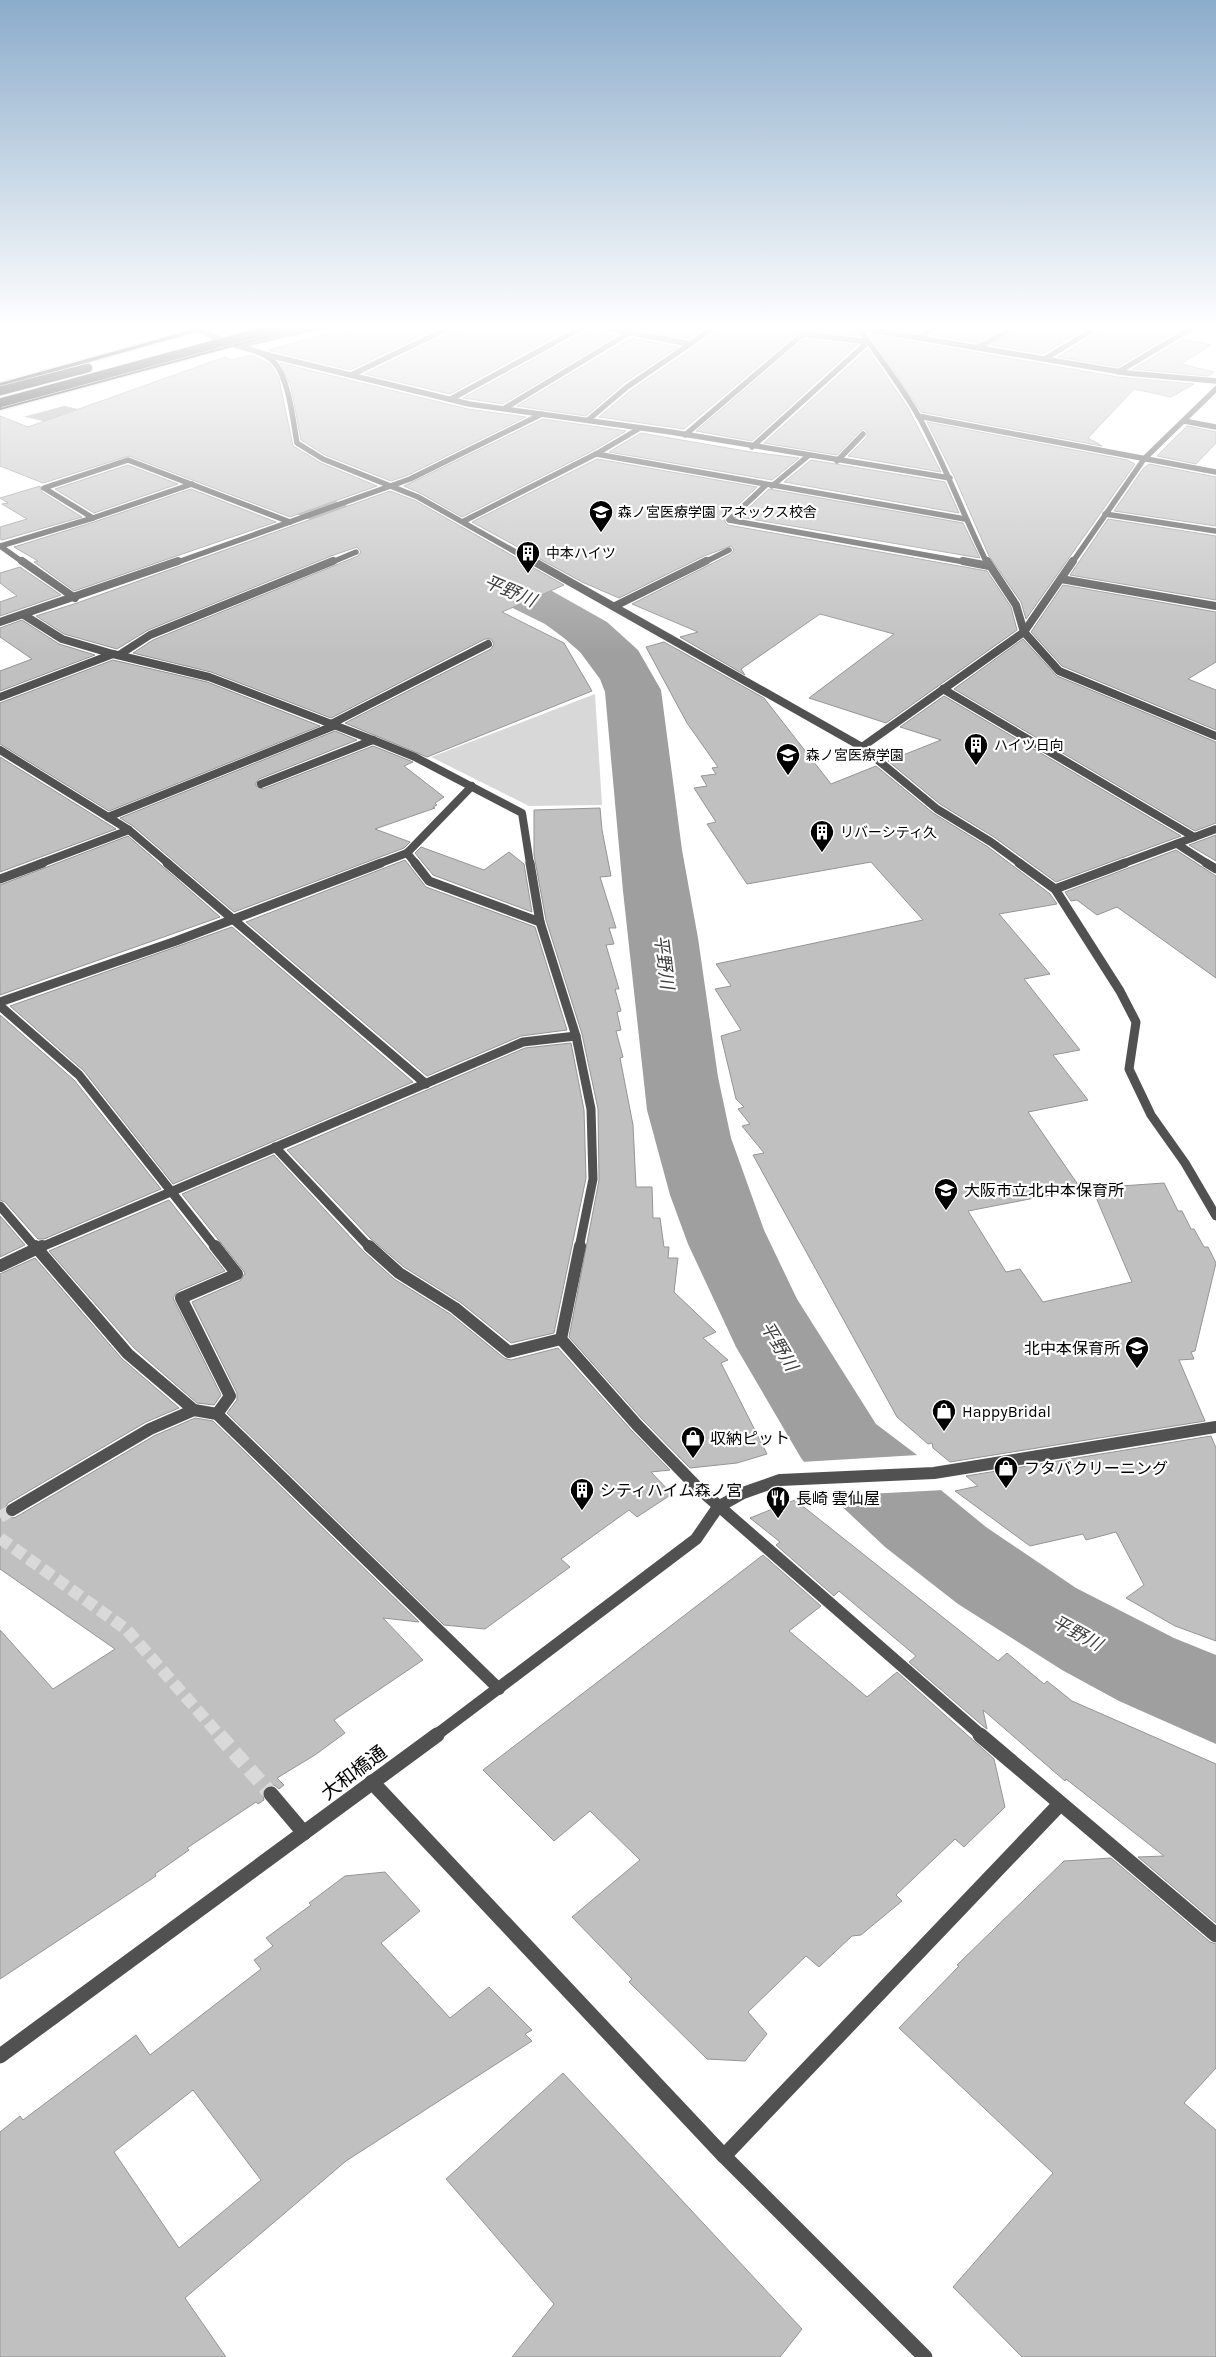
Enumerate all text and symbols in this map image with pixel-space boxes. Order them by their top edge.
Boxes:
school or university icon: 森ノ宮医療学園 アネックス校舎 [588,499,614,533]
place label: 森ノ宮医療学園 アネックス校舎 [618,504,817,521]
building icon: 中本ハイツ [515,540,541,574]
place label: 中本ハイツ [546,545,616,562]
water label: 平野川 [481,570,541,612]
building icon: ハイツ日向 [963,732,989,766]
place label: ハイツ日向 [994,737,1064,754]
school or university icon: 森ノ宮医療学園 [775,742,801,776]
place label: 森ノ宮医療学園 [806,747,904,764]
building icon: リバーシティ久 [809,819,835,853]
place label: リバーシティ久 [840,824,937,841]
water label: 平野川 [650,934,678,992]
school or university icon: 大阪市立北中本保育所 [933,1177,959,1211]
place label: 大阪市立北中本保育所 [964,1181,1124,1200]
water label: 平野川 [756,1317,803,1377]
school or university icon: 北中本保育所 [1124,1335,1150,1369]
place label: 北中本保育所 [1024,1339,1120,1358]
shop icon: HappyBridal [931,1398,957,1432]
place label: HappyBridal [962,1402,1051,1421]
shop icon: 収納ピット [680,1425,706,1459]
place label: 収納ピット [710,1429,790,1448]
shop icon: フタバクリーニング [993,1455,1019,1489]
place label: フタバクリーニング [1024,1459,1168,1478]
building icon: シティハイム森ノ宮 [569,1477,595,1511]
place label: シティハイム森ノ宮 [600,1481,742,1500]
restaurant icon: 長崎 雲仙屋 [765,1485,791,1519]
place label: 長崎 雲仙屋 [796,1489,880,1508]
water label: 平野川 [1048,1610,1108,1657]
street label: 大和橋通 [317,1741,391,1805]

